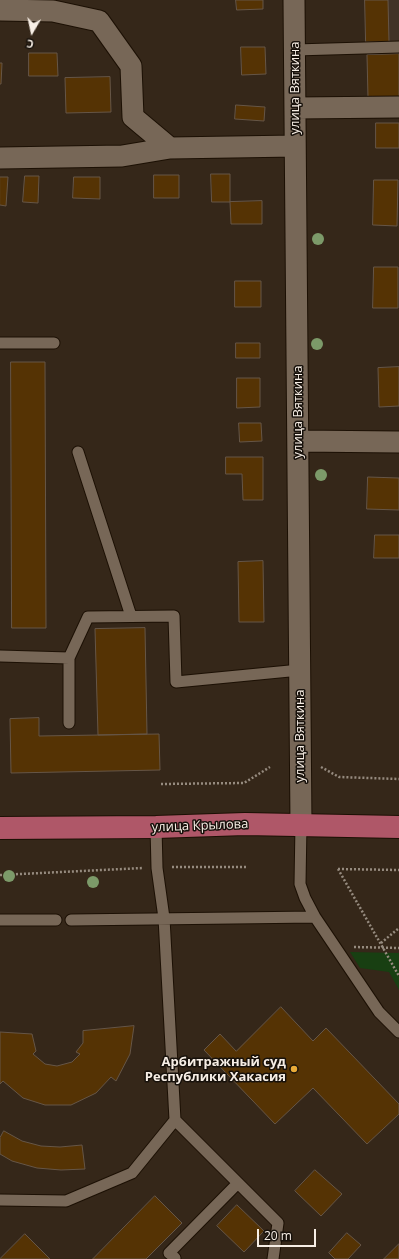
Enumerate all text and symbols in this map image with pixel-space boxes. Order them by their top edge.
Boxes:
north arrow [12,12,52,52]
text: С [25,36,35,52]
street label: улица Вяткина [287,41,303,135]
street label: улица Вяткина [290,365,306,459]
street label: улица Вяткина [292,689,308,783]
street label: улица Крылова [151,817,249,835]
place label: Арбитражный суд Республики Хакасия [145,1054,286,1085]
marker: Арбитражный суд Республики Хакасия [289,1064,299,1074]
scale bar [259,1221,318,1247]
text: 20 m [264,1227,292,1244]

